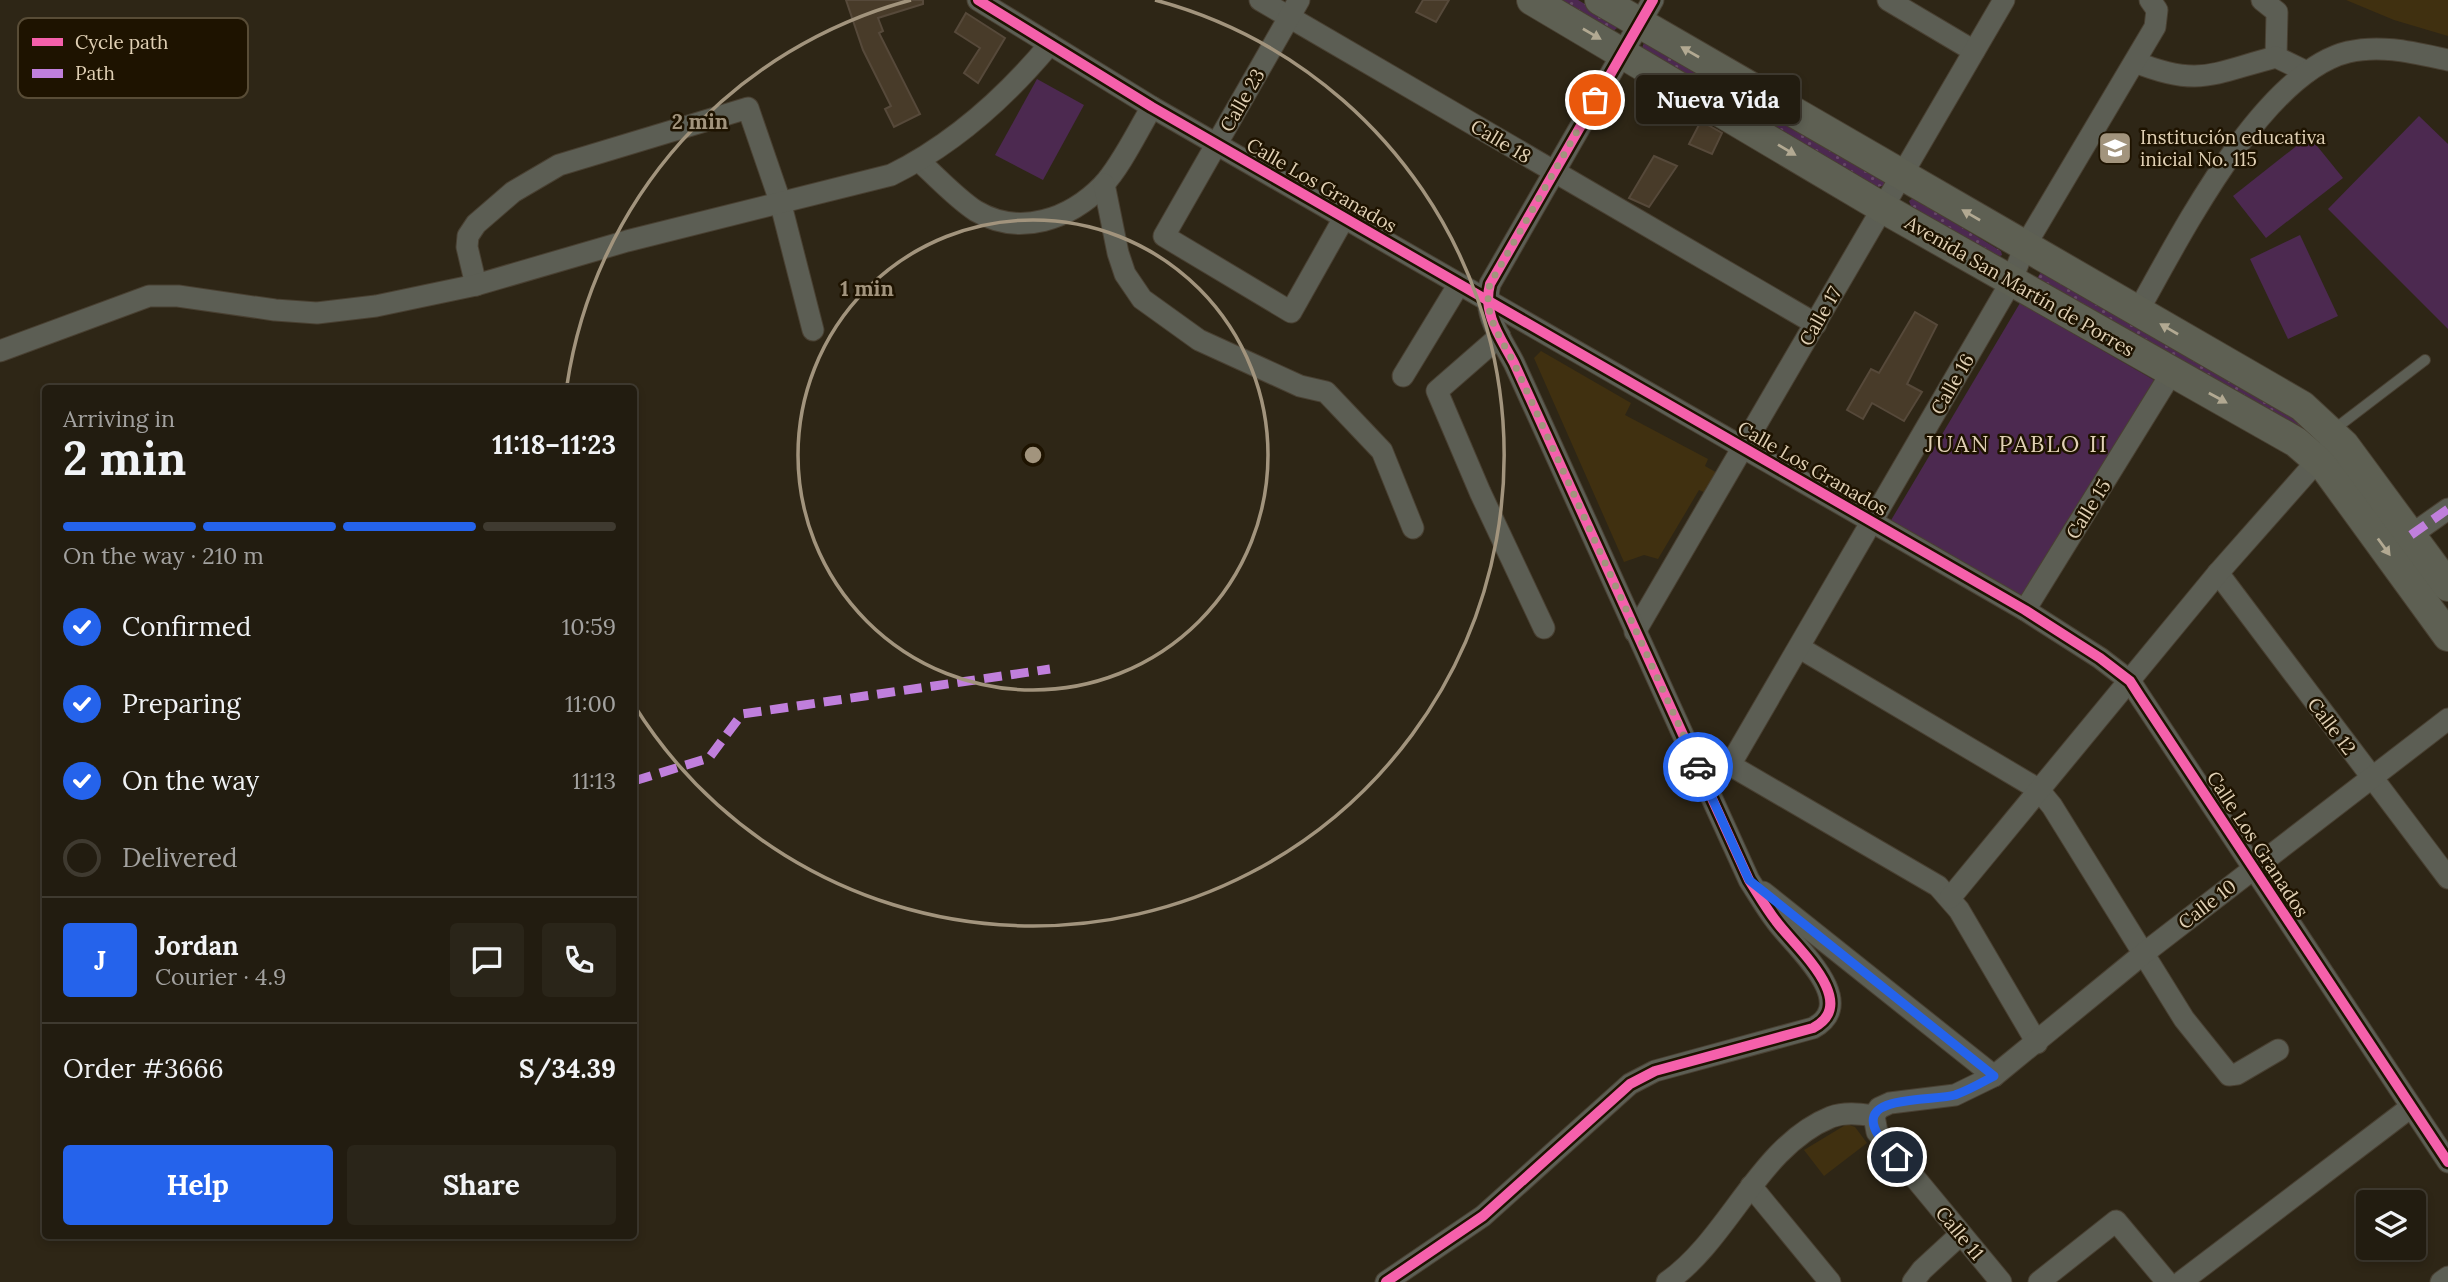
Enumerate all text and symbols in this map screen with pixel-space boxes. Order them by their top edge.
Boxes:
legend [18,18,248,98]
one-way arrow [1582,28,1601,40]
text: Cycle path [75,30,168,54]
one-way arrow [1680,46,1700,58]
text: Path [75,61,115,85]
street label: Calle 23 [1214,64,1270,136]
pin [1565,70,1625,130]
callout: Nueva Vida [1637,76,1802,124]
icon: bag [1576,81,1614,119]
text: Nueva Vida [1656,85,1780,114]
text: 2 min [672,108,728,135]
street label: Calle 18 [1466,114,1536,168]
place label: Institución educativa inicial No. 115 [2140,125,2326,171]
school or university icon: Institución educativa inicial No. 115 [2096,129,2134,167]
street label: Calle Los Granados [1243,132,1402,238]
one-way arrow [1778,144,1797,157]
one-way arrow [1962,209,1981,221]
street label: Avenida San Martín de Porres [1900,210,2139,362]
text: 1 min [840,275,894,302]
street label: Calle 17 [1794,282,1847,350]
one-way arrow [2159,322,2178,335]
street label: Calle 16 [1925,349,1979,419]
one-way arrow [2208,392,2228,404]
text: Arriving in [63,404,175,433]
street label: Calle Los Granados [1734,415,1893,521]
text: 11:18–11:23 [492,428,616,461]
text: 2 min [63,429,186,488]
district label: JUAN PABLO II [1924,429,2109,458]
centre of rings [1021,443,1045,467]
street label: Calle 15 [2060,475,2116,543]
one-way arrow [2376,538,2391,556]
text: On the way · 210 m [63,541,264,570]
icon: check [63,608,101,646]
text: Confirmed [122,610,251,643]
text: 10:59 [562,612,616,641]
icon: check [63,685,101,723]
text: Preparing [122,687,241,720]
text: 11:00 [565,689,616,718]
street label: Calle 12 [2303,692,2361,760]
courier [1663,732,1733,802]
icon: car [1679,748,1717,786]
icon: check [63,762,101,800]
text: On the way [122,764,259,797]
text: 11:13 [572,766,616,795]
street label: Calle Los Granados [2202,766,2314,922]
text: Delivered [122,841,238,874]
street label: Calle 10 [2173,874,2241,934]
button: chat [450,923,524,997]
button: phone [542,923,616,997]
text: Jordan [155,929,239,962]
text: J [94,944,106,977]
text: Courier · 4.9 [155,962,286,991]
text: Order #3666 [63,1052,224,1085]
text: S/34.39 [519,1052,616,1085]
pin [1867,1127,1927,1187]
icon: home [1878,1138,1916,1176]
button: Help [63,1145,333,1225]
button: Share [347,1145,616,1225]
map controls [2356,1190,2426,1260]
button: layers [2356,1190,2426,1260]
street label: Calle 11 [1931,1201,1989,1265]

